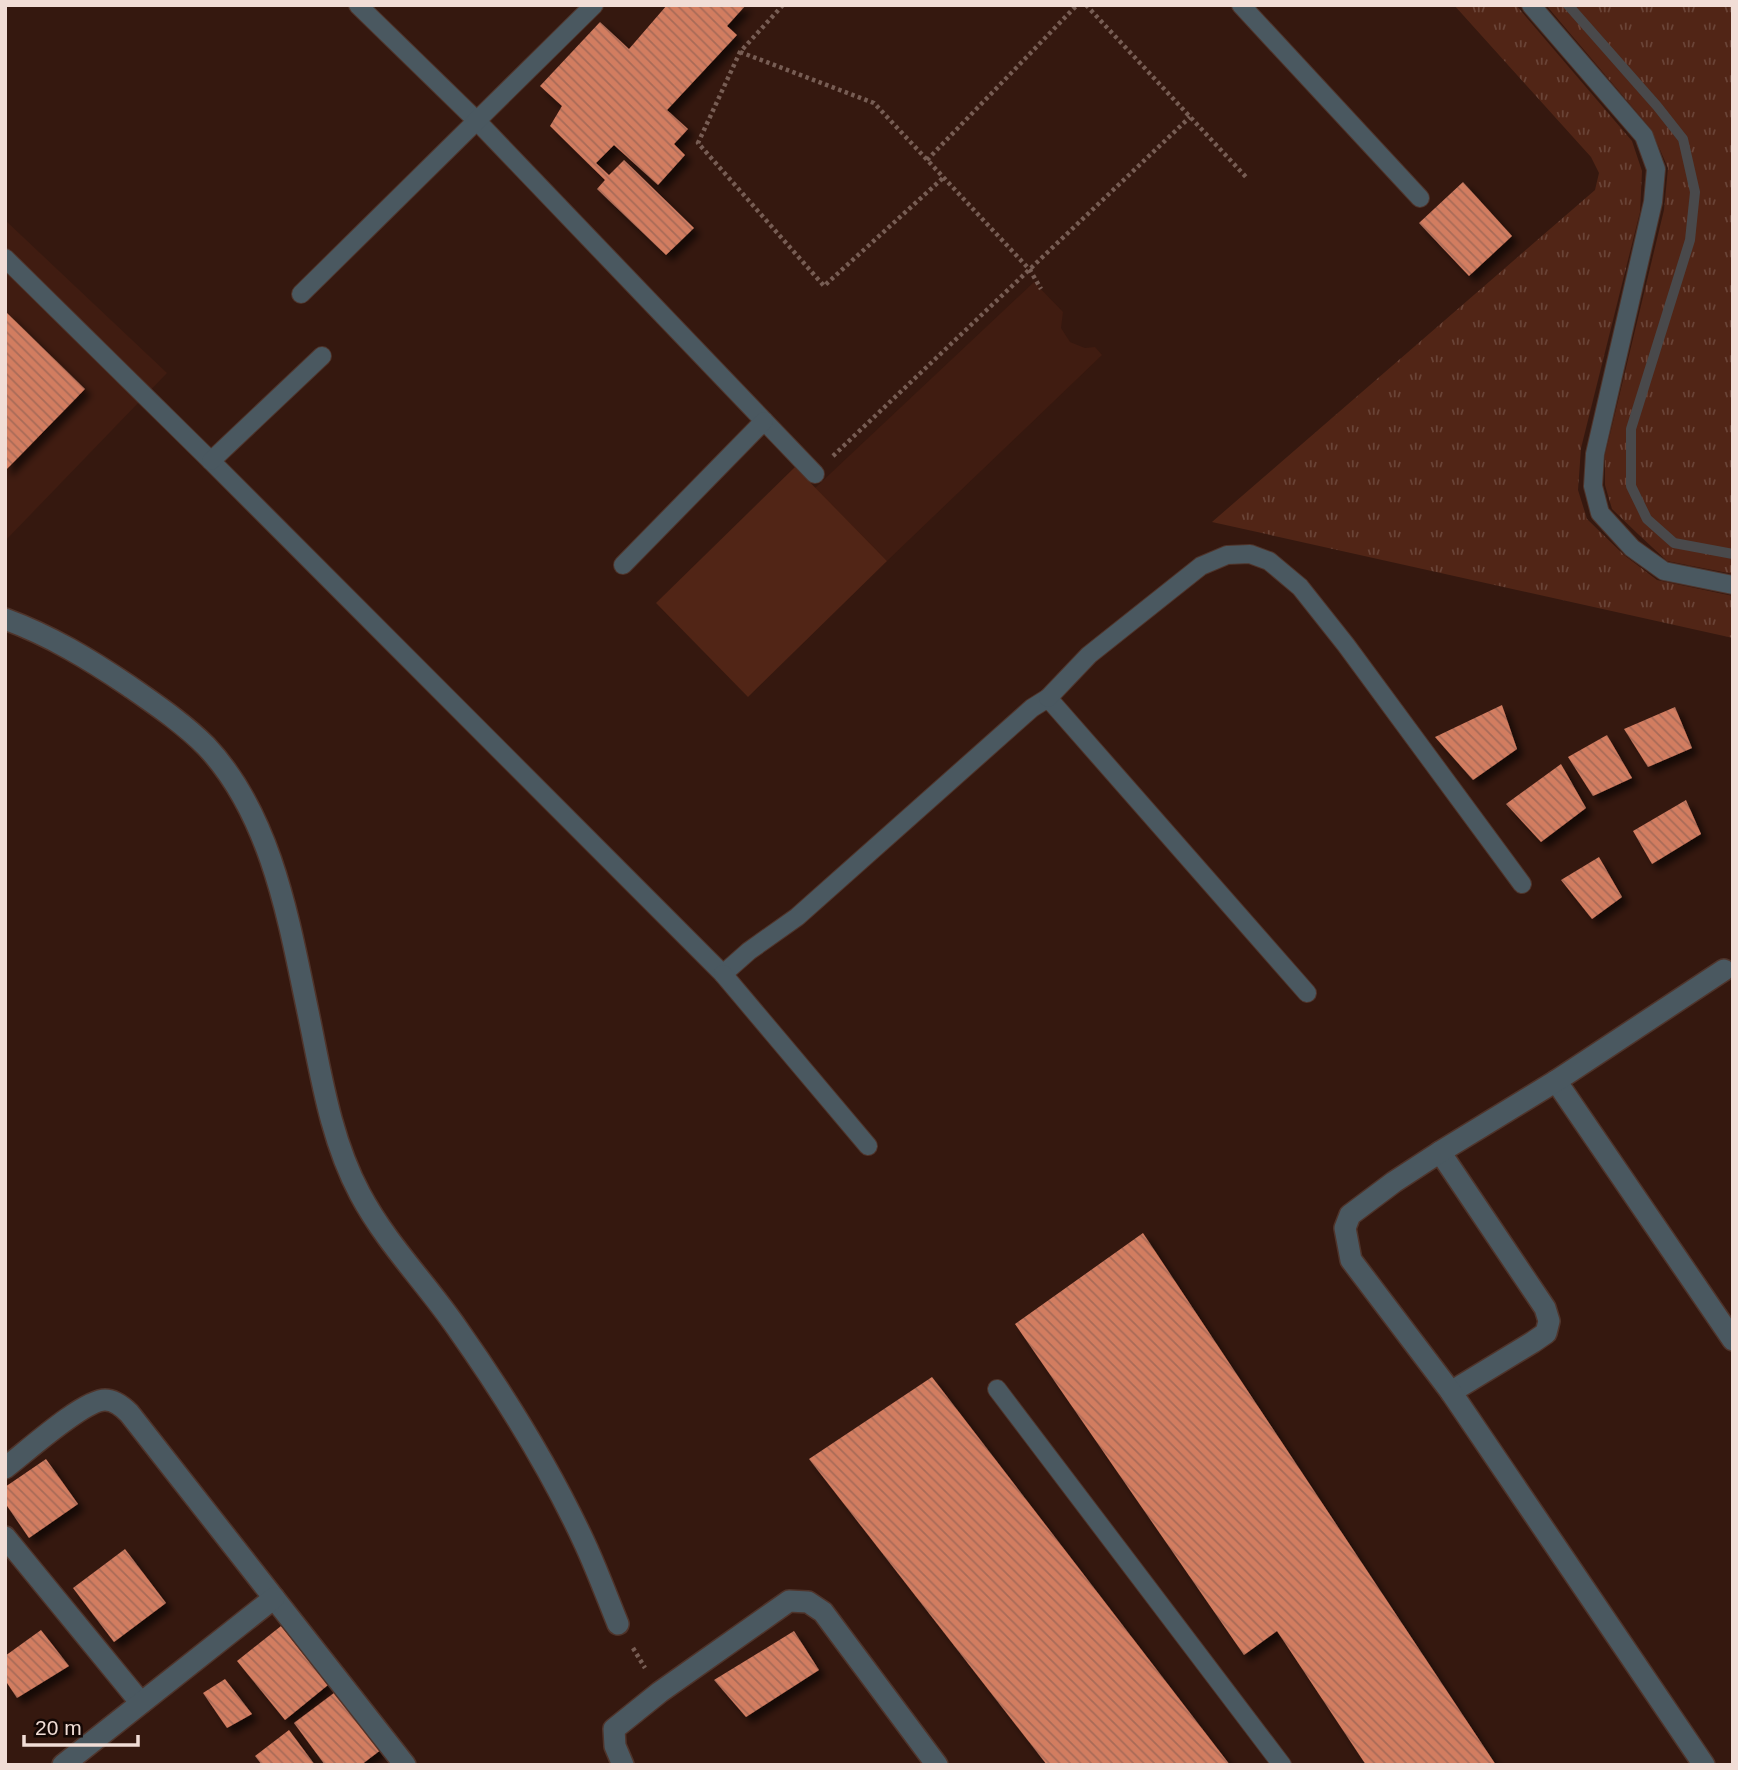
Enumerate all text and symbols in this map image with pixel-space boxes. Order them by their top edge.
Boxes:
scale bar [24,1704,138,1748]
text: 20 m [35,1716,82,1739]

